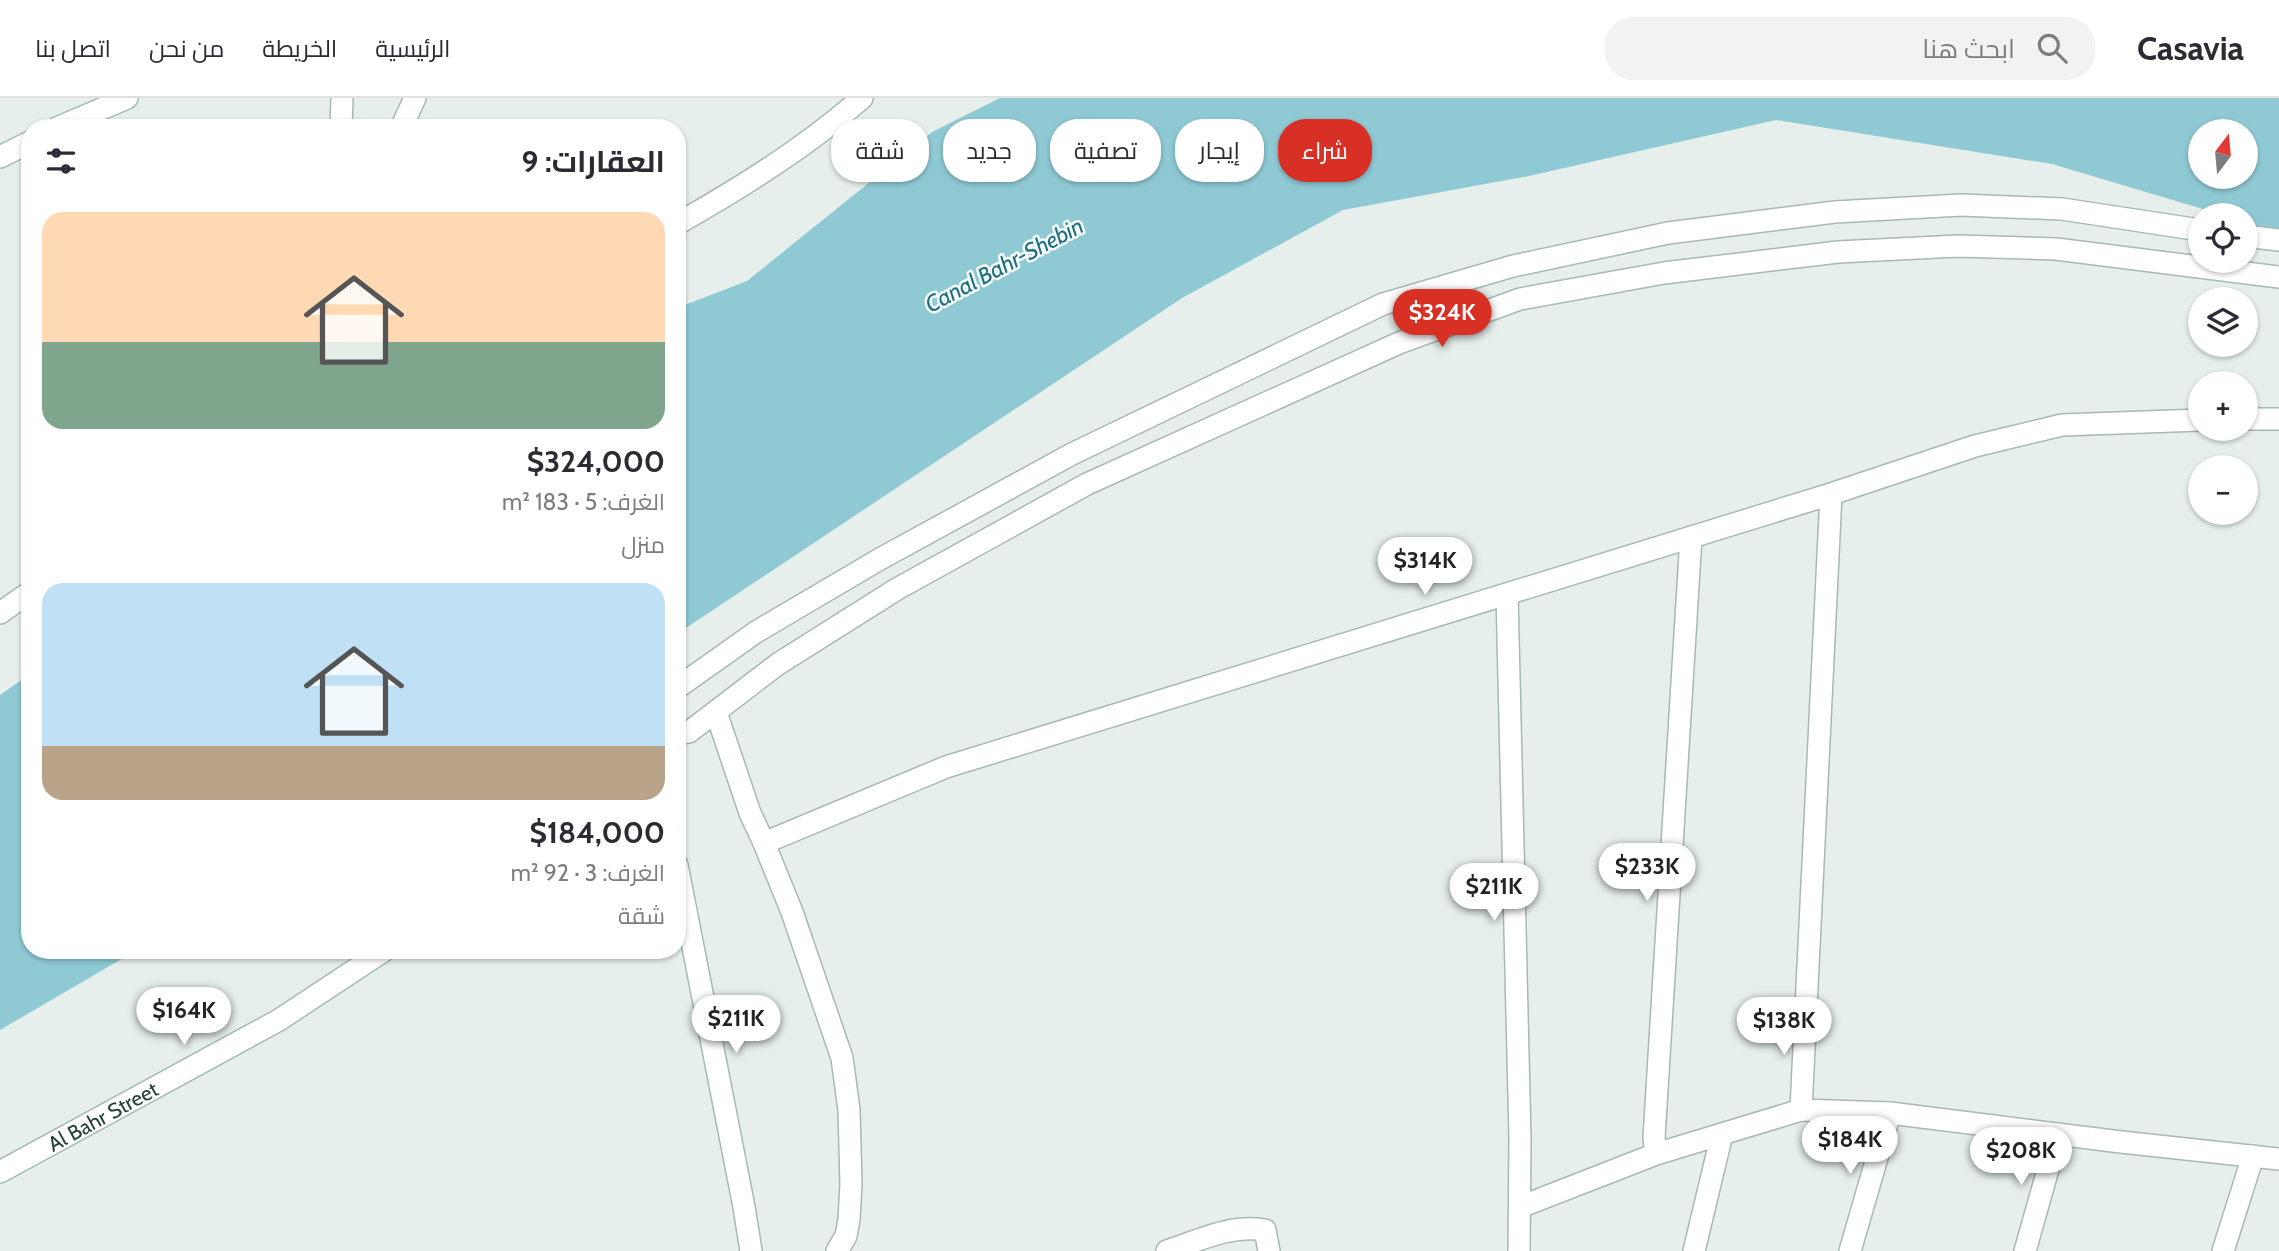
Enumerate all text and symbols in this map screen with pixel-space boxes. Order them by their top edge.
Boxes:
search box [1605,17,2095,80]
text: Casavia [2137,28,2244,68]
icon: search [2033,29,2071,67]
text: ابحث هنا [1922,33,2015,65]
text: اتصل بنا [35,34,111,63]
text: من نحن [149,34,224,63]
text: الخريطة [262,34,337,63]
text: الرئيسية [375,34,451,63]
chip: شقة [831,119,929,182]
chip: جديد [943,119,1036,182]
chip: تصفية [1050,119,1161,182]
chip: إيجار [1175,119,1264,182]
chip: شراء [1278,119,1372,182]
north arrow [2188,119,2258,189]
map controls [2188,119,2258,525]
icon: filters [42,142,80,180]
text: العقارات: 9 [521,143,665,180]
button: locate [2188,203,2258,273]
water label: Canal Bahr-Shebin [920,212,1088,318]
icon: home [291,257,417,383]
button: layers [2188,287,2258,357]
pin: $324K [1393,289,1491,349]
text: $324K [1409,298,1475,326]
button: + [2188,371,2258,441]
text: $324,000 [527,443,665,480]
button: − [2188,455,2258,525]
text: الغرف: 5 · 183 m² [502,488,665,516]
text: منزل [621,531,665,559]
pin: $314K [1376,538,1474,597]
text: $314K [1394,546,1456,574]
icon: home [291,628,417,754]
text: $184,000 [530,814,665,851]
pin: $233K [1598,844,1696,903]
text: $233K [1615,852,1679,880]
text: الغرف: 3 · 92 m² [511,859,665,887]
pin: $211K [1445,864,1543,923]
text: $211K [1466,872,1522,900]
text: شقة [618,902,665,930]
pin: $164K [135,988,233,1047]
text: $164K [152,996,216,1024]
pin: $211K [687,996,785,1055]
pin: $138K [1735,998,1833,1057]
text: $211K [708,1004,764,1032]
text: $138K [1753,1006,1815,1034]
street label: Al Bahr Street [43,1076,162,1156]
pin: $184K [1801,1116,1899,1176]
text: $184K [1818,1125,1882,1153]
pin: $208K [1972,1128,2070,1187]
text: $208K [1986,1136,2056,1164]

